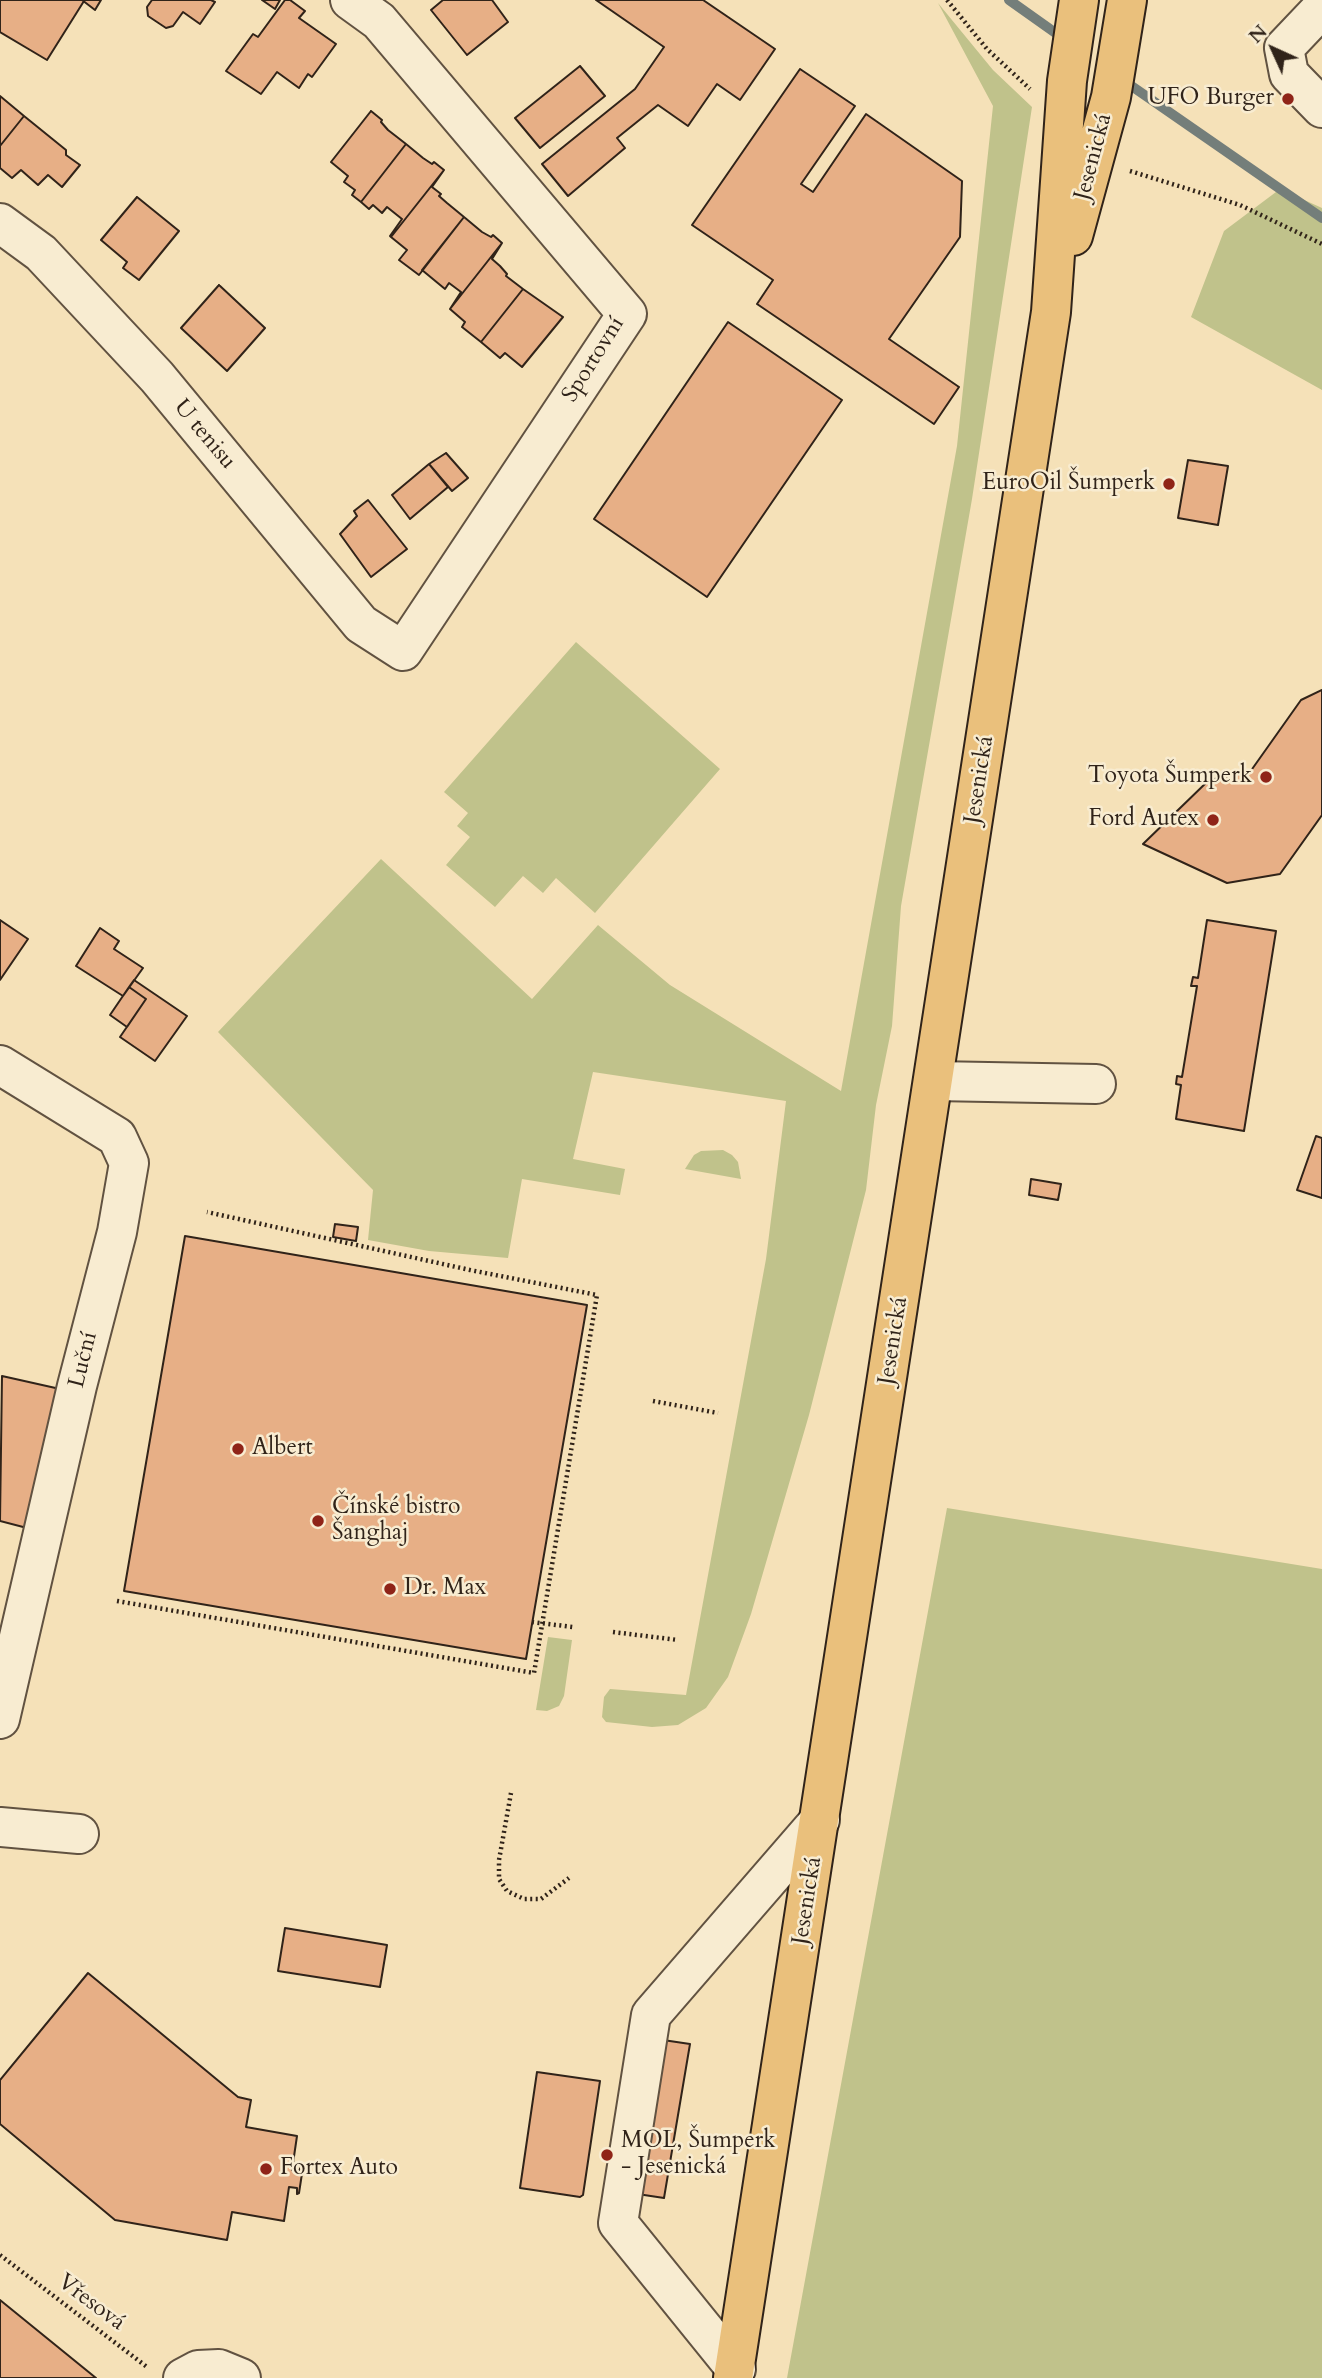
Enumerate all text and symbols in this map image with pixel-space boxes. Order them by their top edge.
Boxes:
north arrow [1238,14,1308,84]
text: N [1243,19,1273,49]
place label: UFO Burger [1148,85,1274,113]
marker: UFO Burger [1280,91,1296,107]
street label: Jesenická [1069,111,1119,203]
street label: Sportovní [557,312,631,408]
street label: U tenisu [167,395,241,475]
place label: EuroOil Šumperk [982,470,1155,498]
marker: EuroOil Šumperk [1161,476,1177,492]
street label: Jesenická [959,734,1001,826]
place label: Toyota Šumperk [1088,763,1252,791]
marker: Toyota Šumperk [1258,769,1274,785]
place label: Ford Autex [1089,806,1199,834]
marker: Ford Autex [1205,812,1221,828]
street label: Jesenická [873,1295,915,1387]
street label: Luční [64,1329,104,1391]
place label: Albert [252,1435,313,1463]
marker: Albert [230,1441,246,1457]
place label: Čínské bistro Šanghaj [332,1494,460,1548]
marker: Čínské bistro Šanghaj [310,1513,326,1529]
place label: Dr. Max [404,1575,486,1603]
marker: Dr. Max [382,1581,398,1597]
street label: Jesenická [787,1855,829,1947]
place label: MOL, Šumperk - Jesenická [621,2128,775,2182]
marker: MOL, Šumperk - Jesenická [599,2147,615,2163]
place label: Fortex Auto [280,2155,398,2183]
marker: Fortex Auto [258,2161,274,2177]
street label: Vřesová [52,2269,130,2337]

